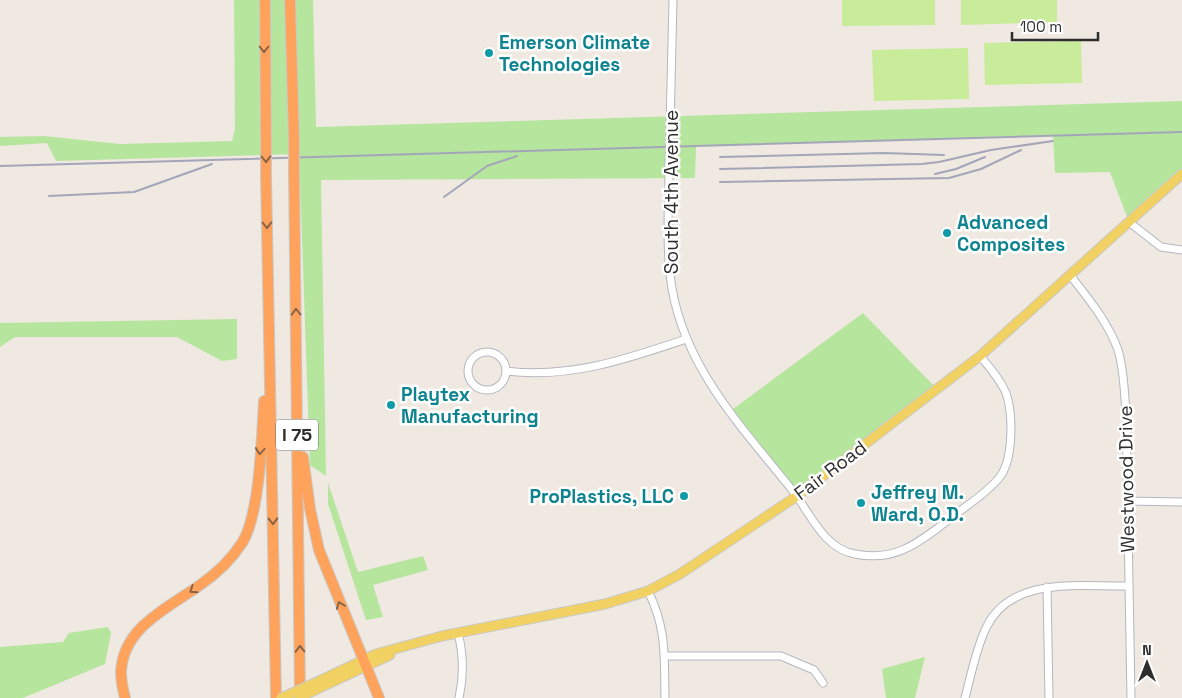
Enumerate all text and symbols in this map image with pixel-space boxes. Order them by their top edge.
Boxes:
scale bar [1012,10,1098,42]
text: 100 m [1020,17,1062,36]
place label: Emerson Climate Technologies [499,30,650,77]
one-way arrow [259,45,269,53]
marker: Emerson Climate Technologies [483,47,495,59]
street label: South 4th Avenue [659,110,684,274]
one-way arrow [261,155,271,163]
place label: Advanced Composites [957,210,1065,257]
one-way arrow [262,222,272,229]
marker: Advanced Composites [941,227,953,239]
one-way arrow [291,308,301,316]
place label: Playtex Manufacturing [401,382,539,429]
marker: Playtex Manufacturing [385,399,397,411]
street label: Westwood Drive [1113,405,1140,553]
road number: I 75 [276,420,318,450]
street label: Fair Road [789,435,872,506]
one-way arrow [255,447,266,455]
place label: Jeffrey M. Ward, O.D. [871,480,964,527]
place label: ProPlastics, LLC [529,484,674,509]
marker: ProPlastics, LLC [678,490,690,502]
marker: Jeffrey M. Ward, O.D. [855,497,867,509]
one-way arrow [267,517,278,525]
one-way arrow [190,583,199,593]
one-way arrow [336,601,346,609]
north arrow [1122,638,1172,688]
text: N [1142,641,1152,659]
one-way arrow [295,645,305,653]

